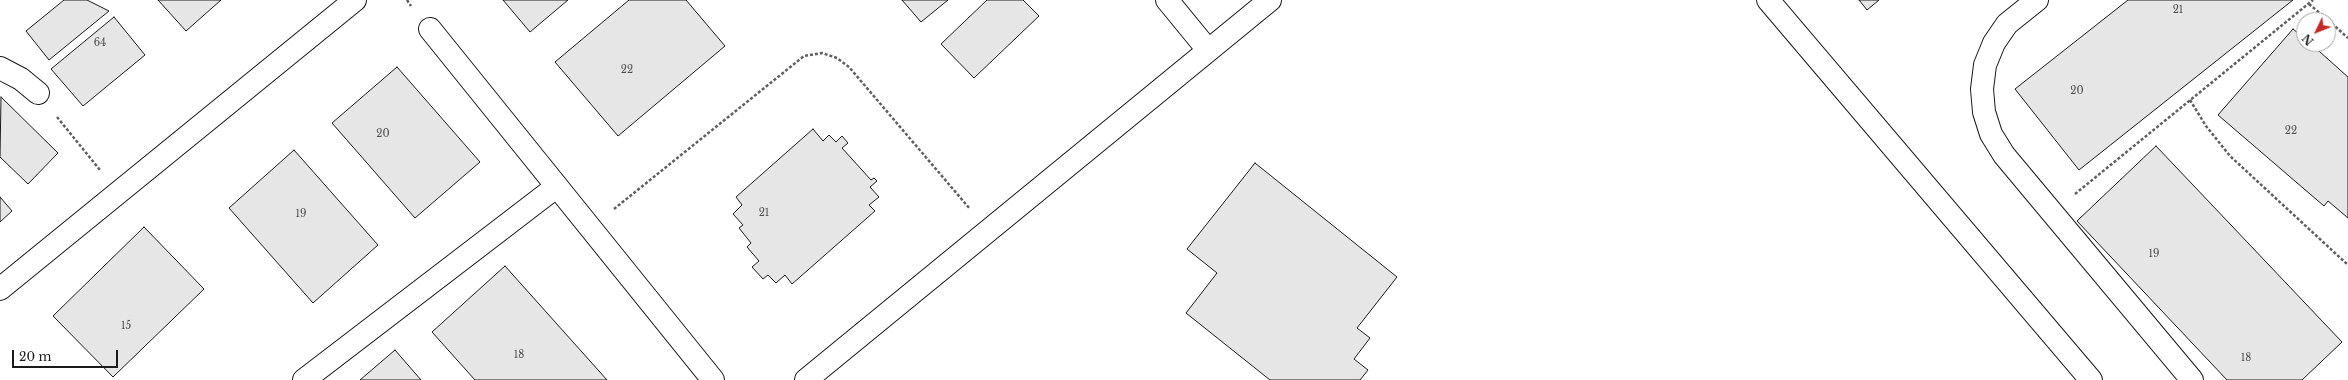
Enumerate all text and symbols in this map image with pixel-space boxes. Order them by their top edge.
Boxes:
house number: 21 [2173,4,2183,16]
north arrow [2296,12,2336,52]
text: N [2299,31,2317,48]
house number: 64 [94,37,106,49]
house number: 22 [621,64,633,76]
house number: 20 [2070,85,2084,97]
house number: 22 [2285,125,2297,137]
house number: 20 [376,128,390,140]
house number: 21 [759,207,769,219]
house number: 19 [296,208,306,220]
house number: 19 [2149,248,2159,260]
house number: 15 [121,320,131,332]
scale bar [14,342,120,368]
text: 20 m [19,349,51,364]
house number: 18 [514,349,524,361]
house number: 18 [2241,352,2251,364]

